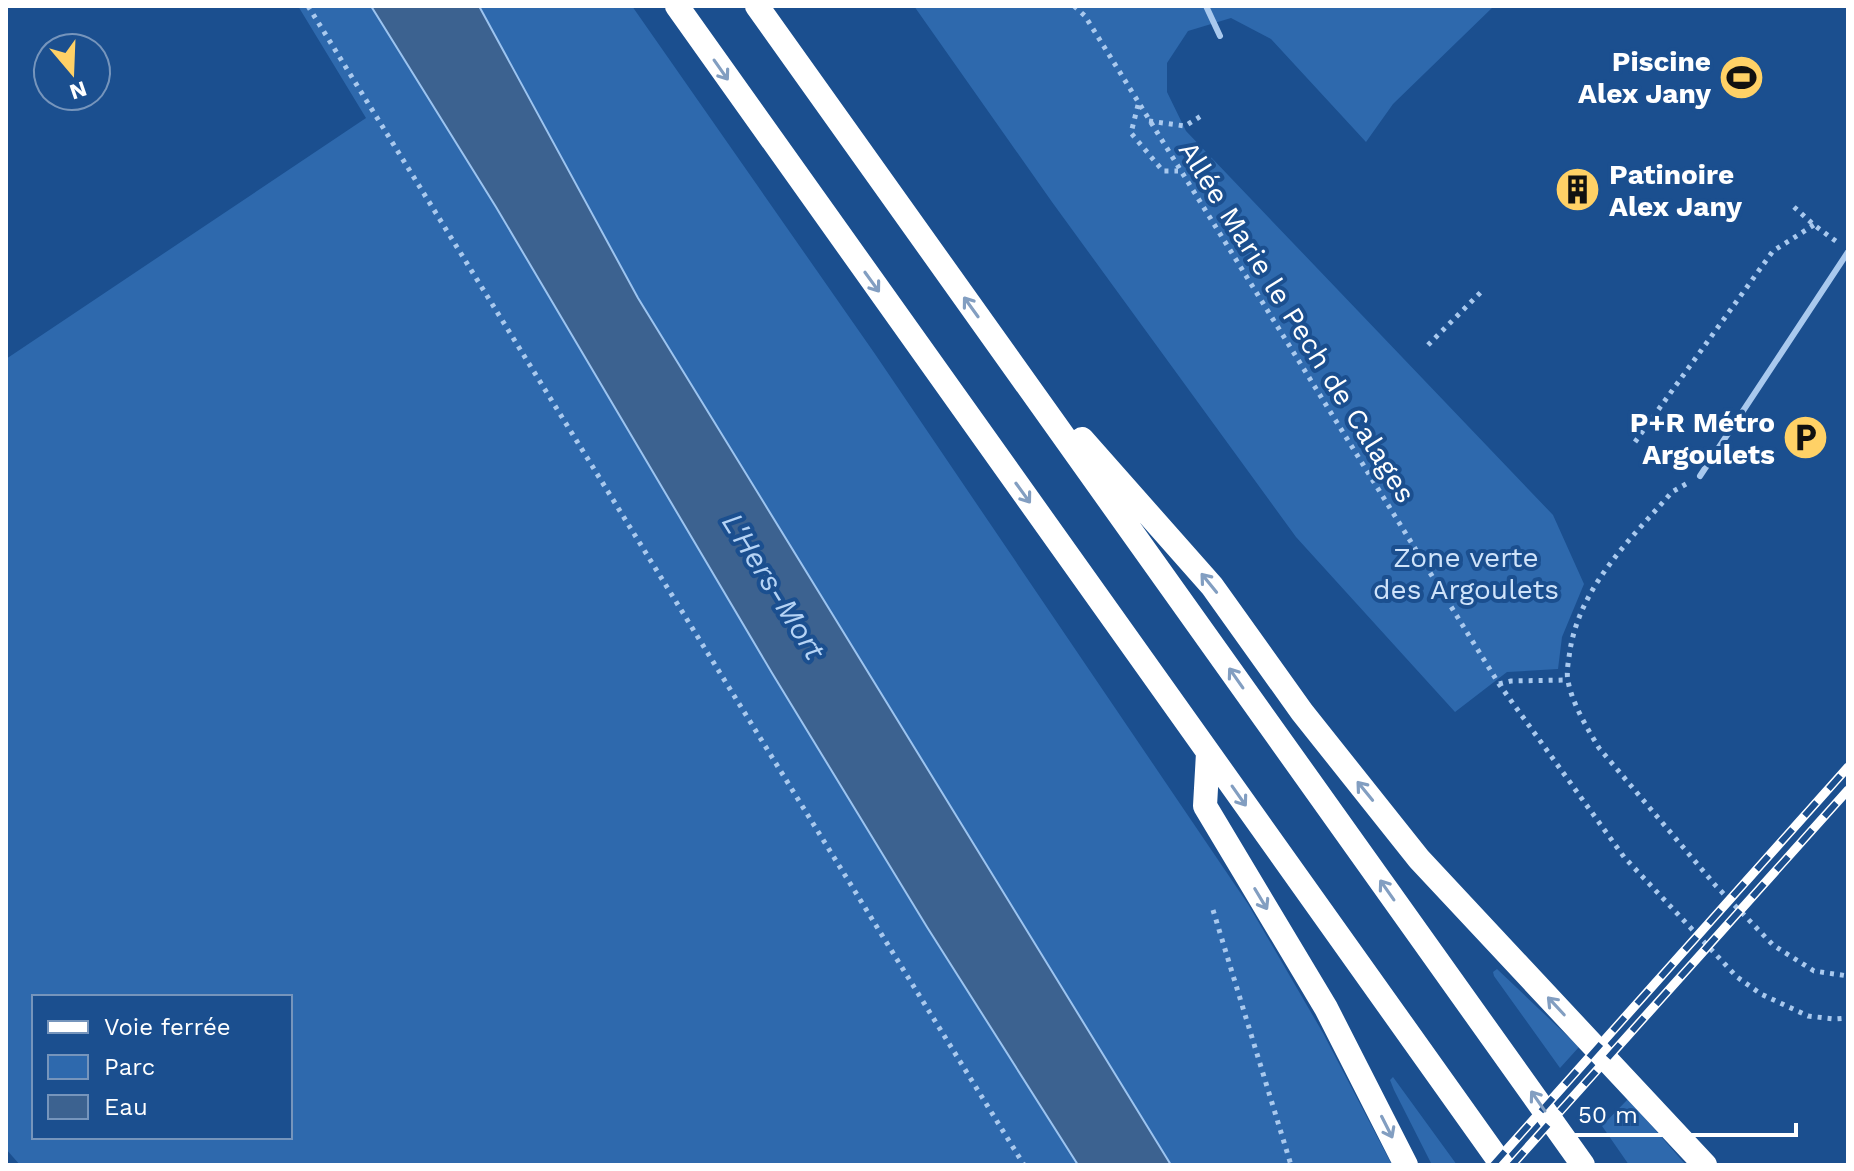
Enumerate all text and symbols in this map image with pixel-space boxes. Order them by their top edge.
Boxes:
north arrow [32,32,112,112]
place label: Piscine Alex Jany [1578,45,1711,110]
sports icon: Piscine Alex Jany [1718,53,1766,101]
one-way arrow [713,59,729,81]
text: N [67,76,90,105]
street label: Allée Marie le Pech de Calages [1172,135,1422,509]
place label: Patinoire Alex Jany [1609,158,1742,223]
building icon: Patinoire Alex Jany [1554,166,1602,214]
one-way arrow [864,270,880,292]
one-way arrow [963,296,979,318]
place label: P+R Métro Argoulets [1630,406,1775,471]
parking icon: P+R Métro Argoulets [1782,414,1830,462]
one-way arrow [1015,482,1031,504]
water label: L'Hers-Mort [715,506,833,667]
park label: Zone verte des Argoulets [1373,541,1559,606]
one-way arrow [1200,573,1218,593]
one-way arrow [1228,668,1245,689]
one-way arrow [1356,781,1373,802]
one-way arrow [1231,785,1247,807]
one-way arrow [1379,879,1395,901]
one-way arrow [1253,887,1269,910]
legend [32,995,292,1139]
one-way arrow [1547,996,1565,1016]
text: Voie ferrée [104,1013,231,1041]
text: Parc [104,1053,155,1081]
scale bar [1566,1087,1796,1137]
one-way arrow [1529,1091,1546,1113]
text: Eau [104,1093,148,1121]
text: 50 m [1578,1101,1638,1129]
one-way arrow [1379,1114,1395,1138]

